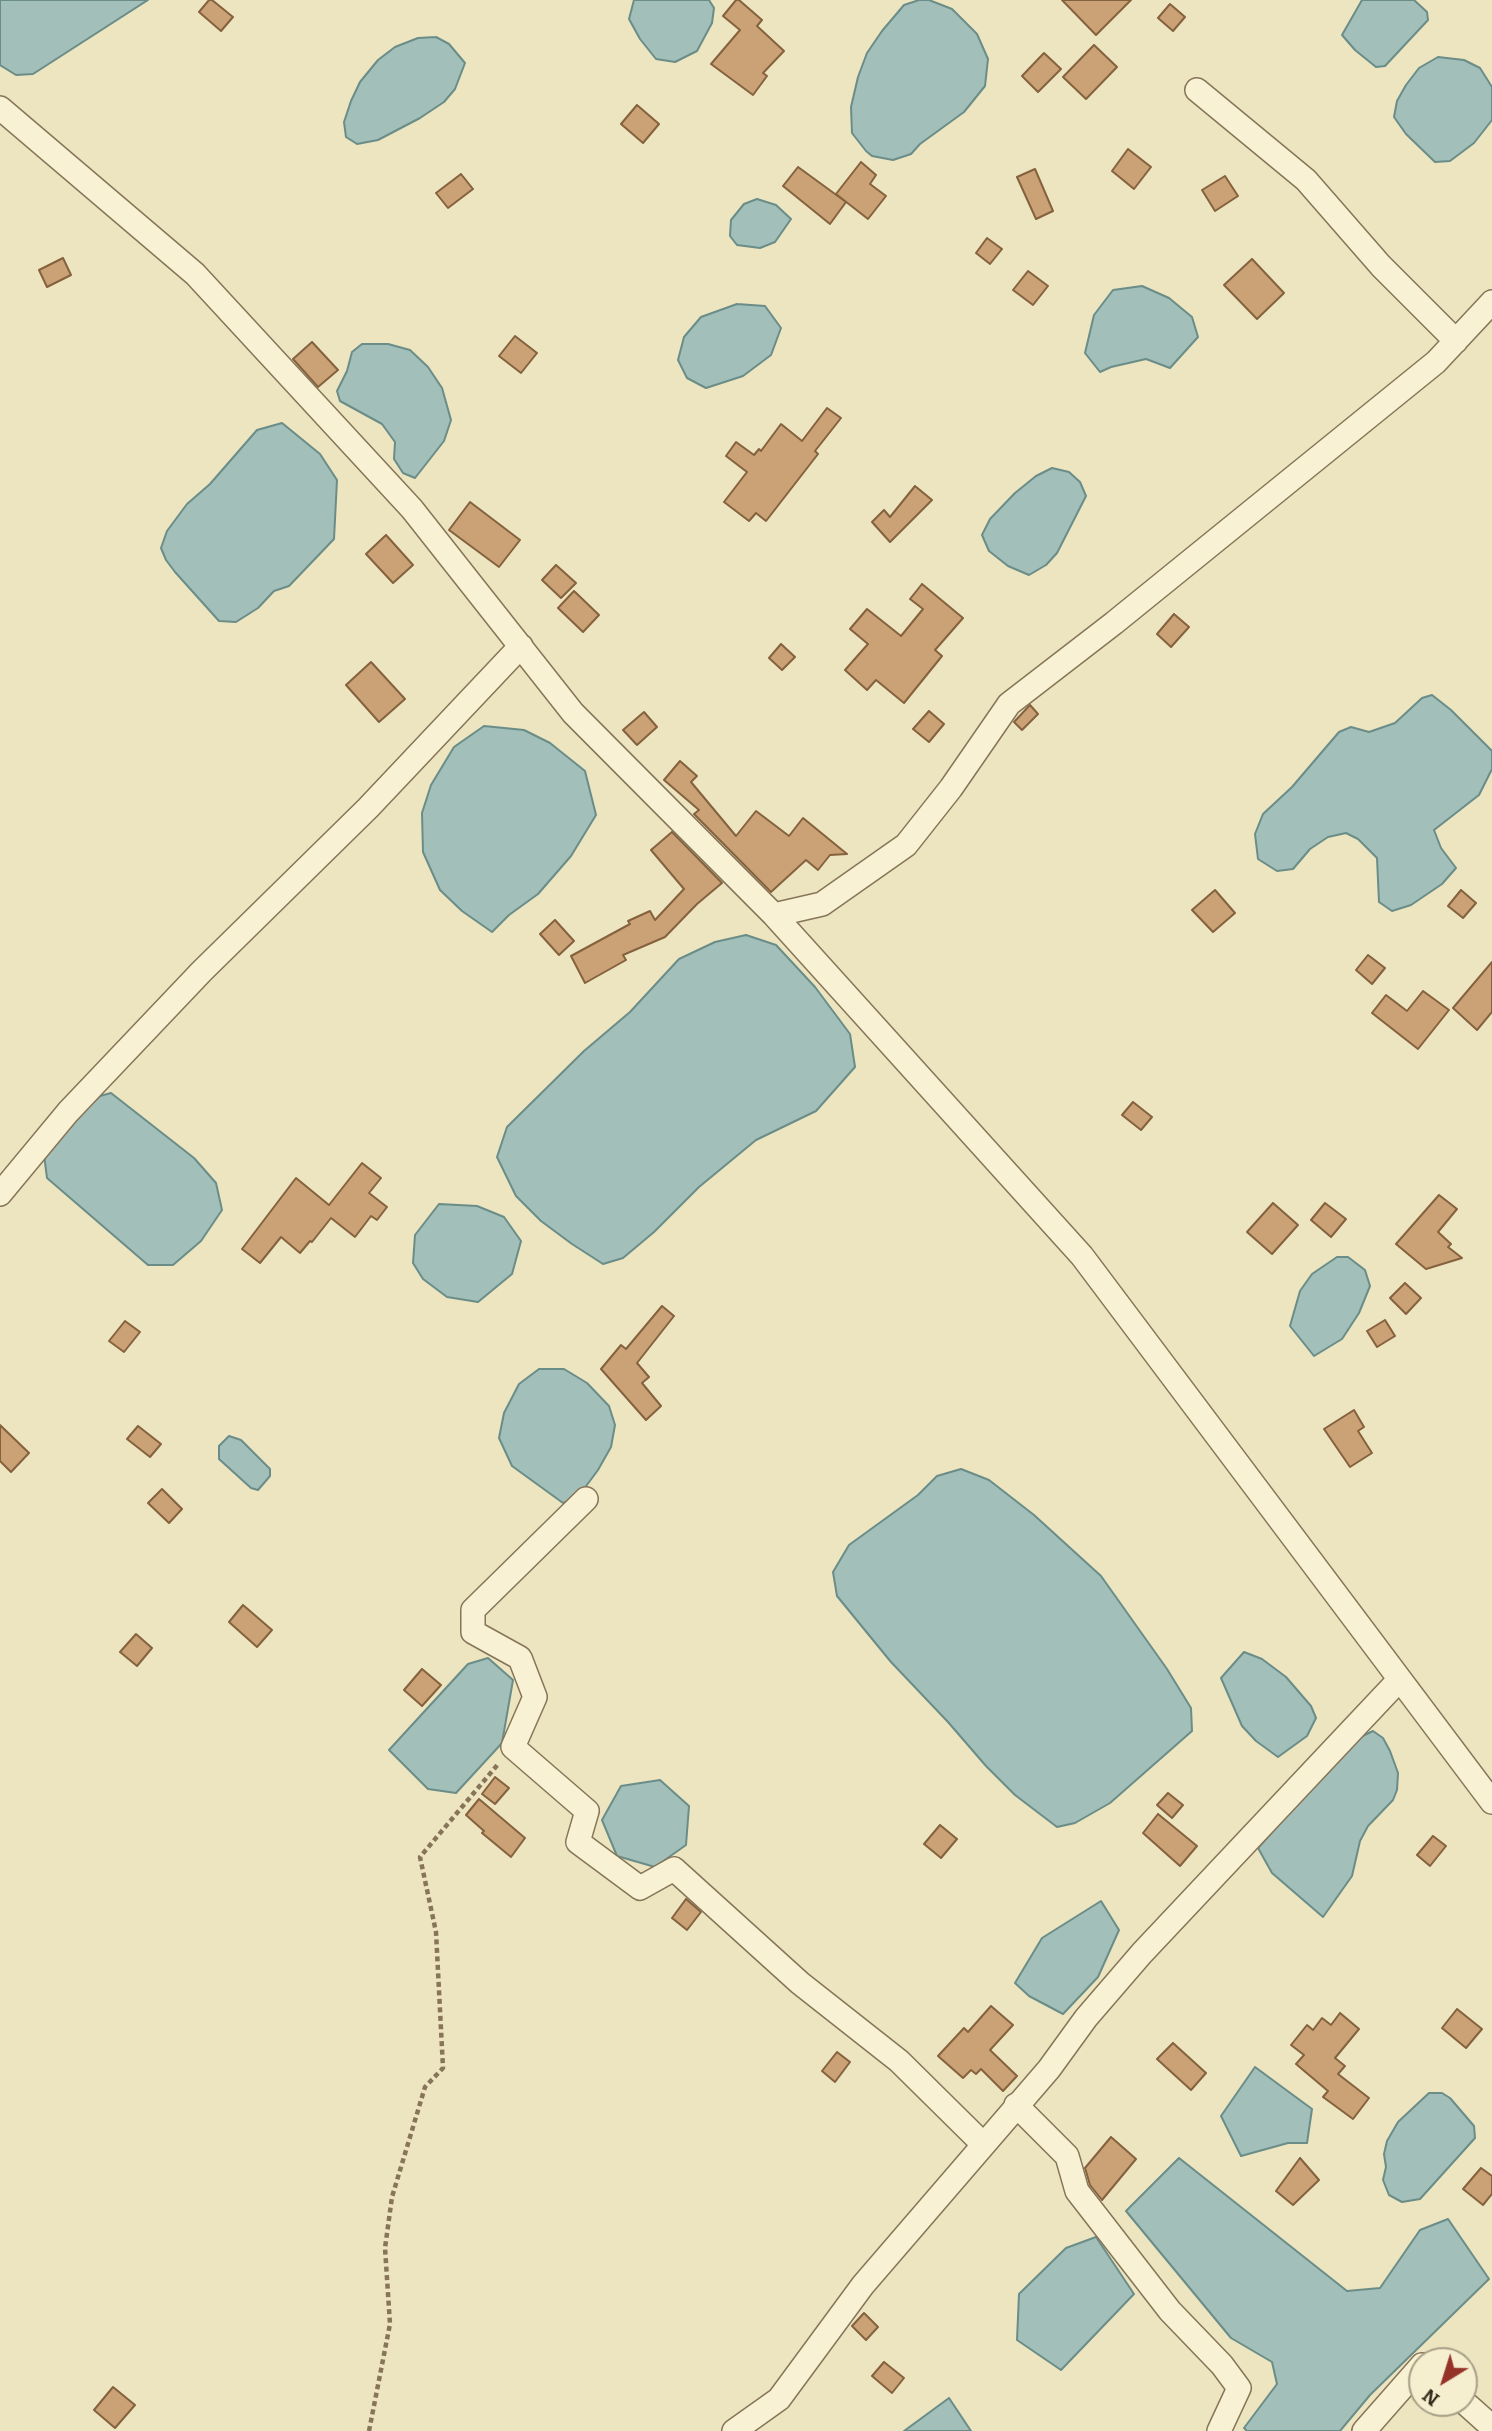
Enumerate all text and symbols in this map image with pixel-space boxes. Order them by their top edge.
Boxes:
north arrow [1408,2347,1478,2417]
text: N [1418,2384,1444,2411]

